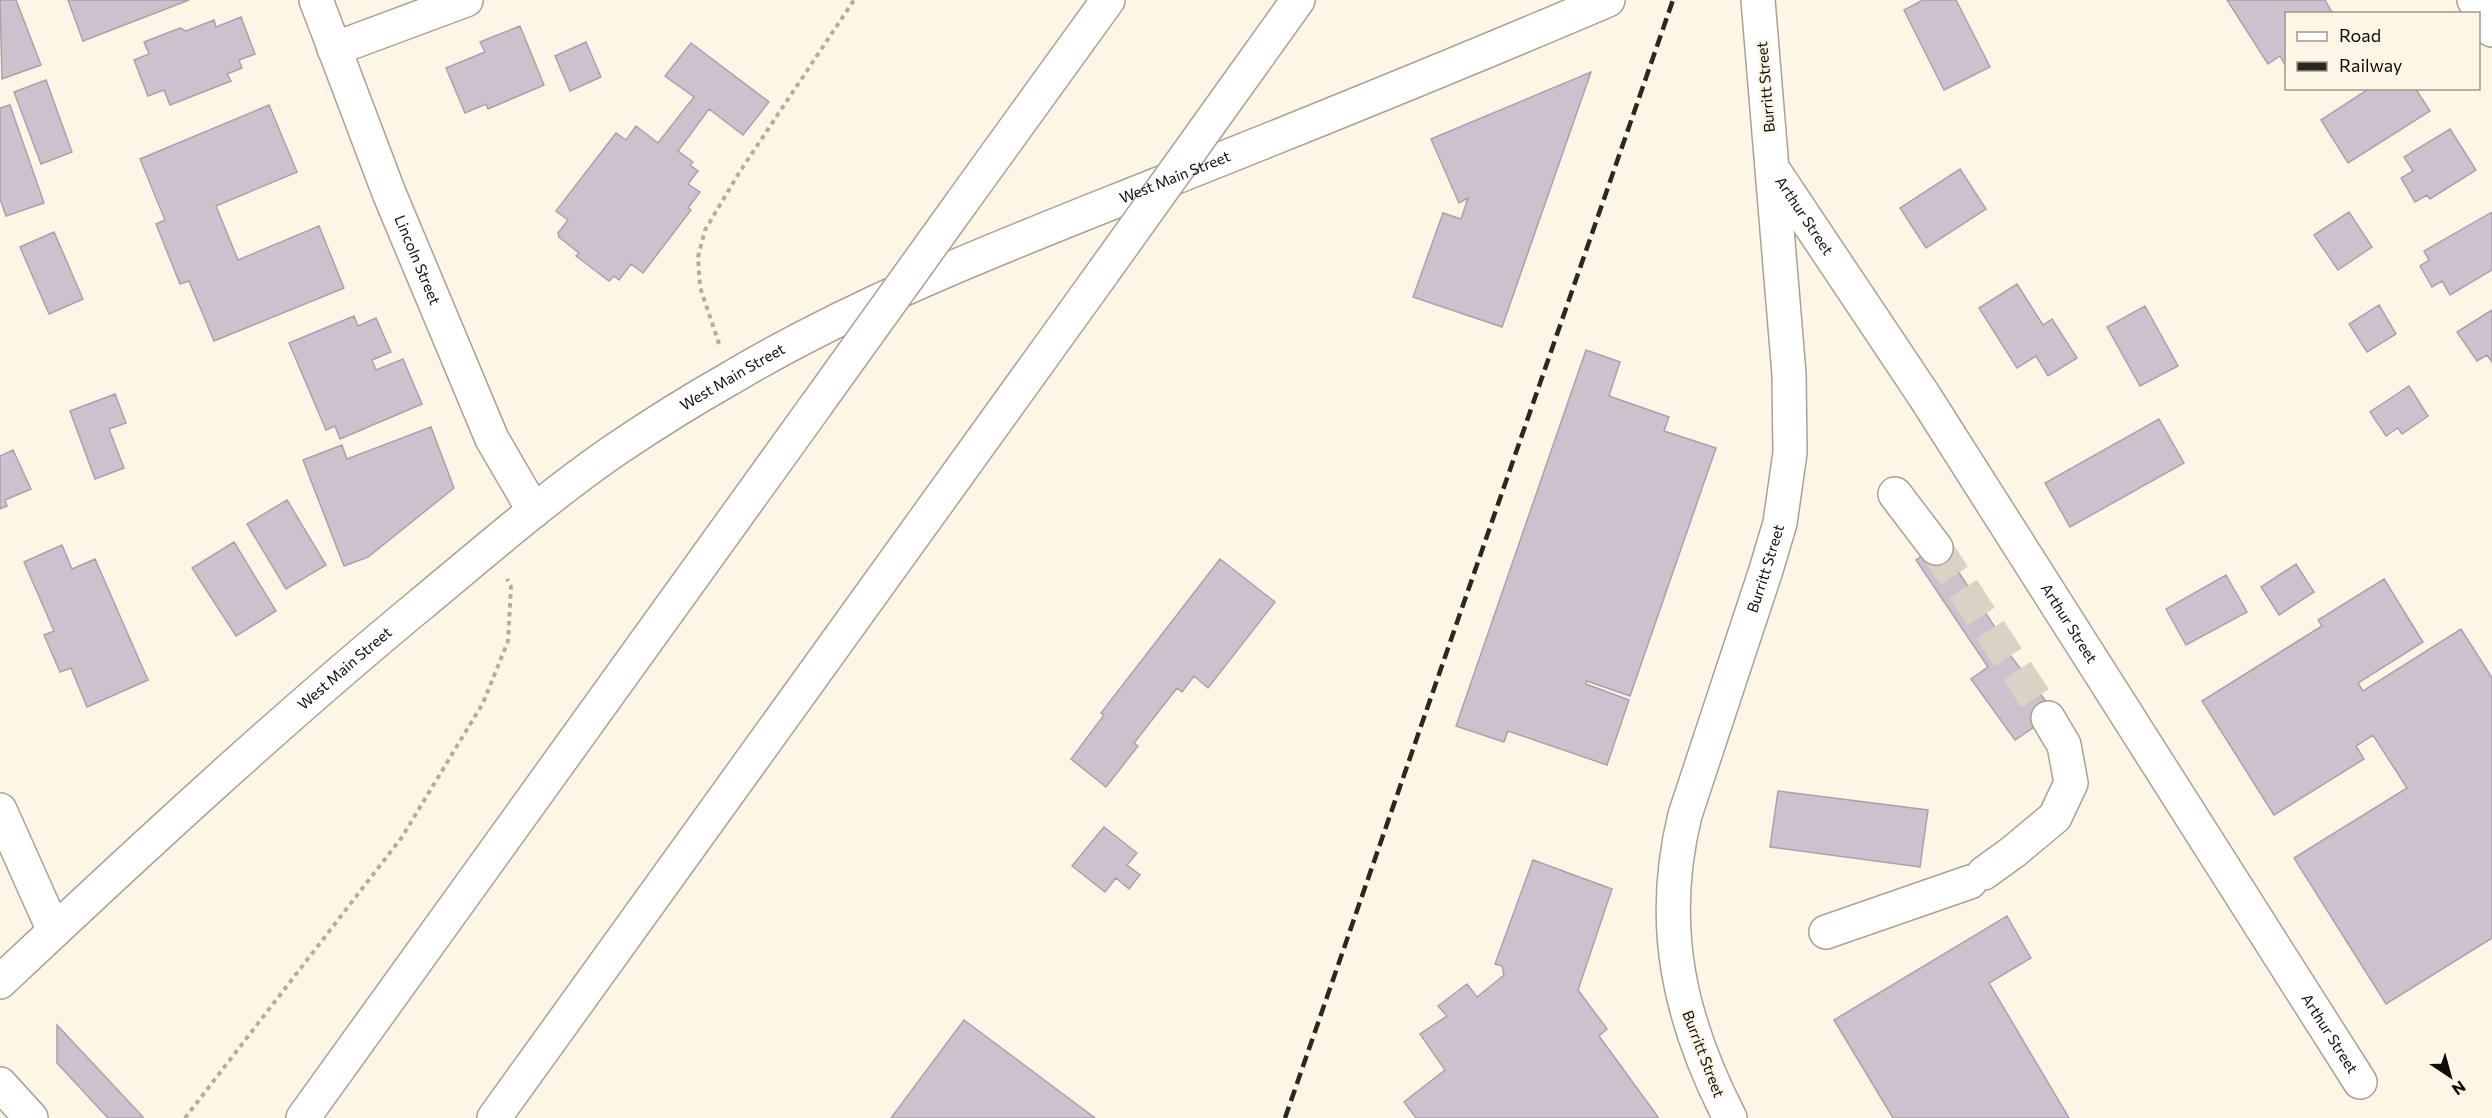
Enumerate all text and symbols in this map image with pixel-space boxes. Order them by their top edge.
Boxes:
legend [2285,12,2480,90]
text: Road [2339,24,2381,46]
street label: Burritt Street [1752,41,1778,133]
text: Railway [2339,54,2402,76]
street label: West Main Street [1117,146,1233,207]
street label: Arthur Street [1772,173,1838,258]
street label: Lincoln Street [391,212,445,307]
street label: West Main Street [676,339,788,414]
street label: Burritt Street [1743,522,1787,615]
street label: Arthur Street [2038,580,2102,666]
street label: West Main Street [294,623,395,713]
street label: Arthur Street [2298,990,2362,1076]
street label: Burritt Street [1679,1008,1729,1100]
north arrow [2420,1046,2480,1106]
text: N [2449,1077,2470,1100]

